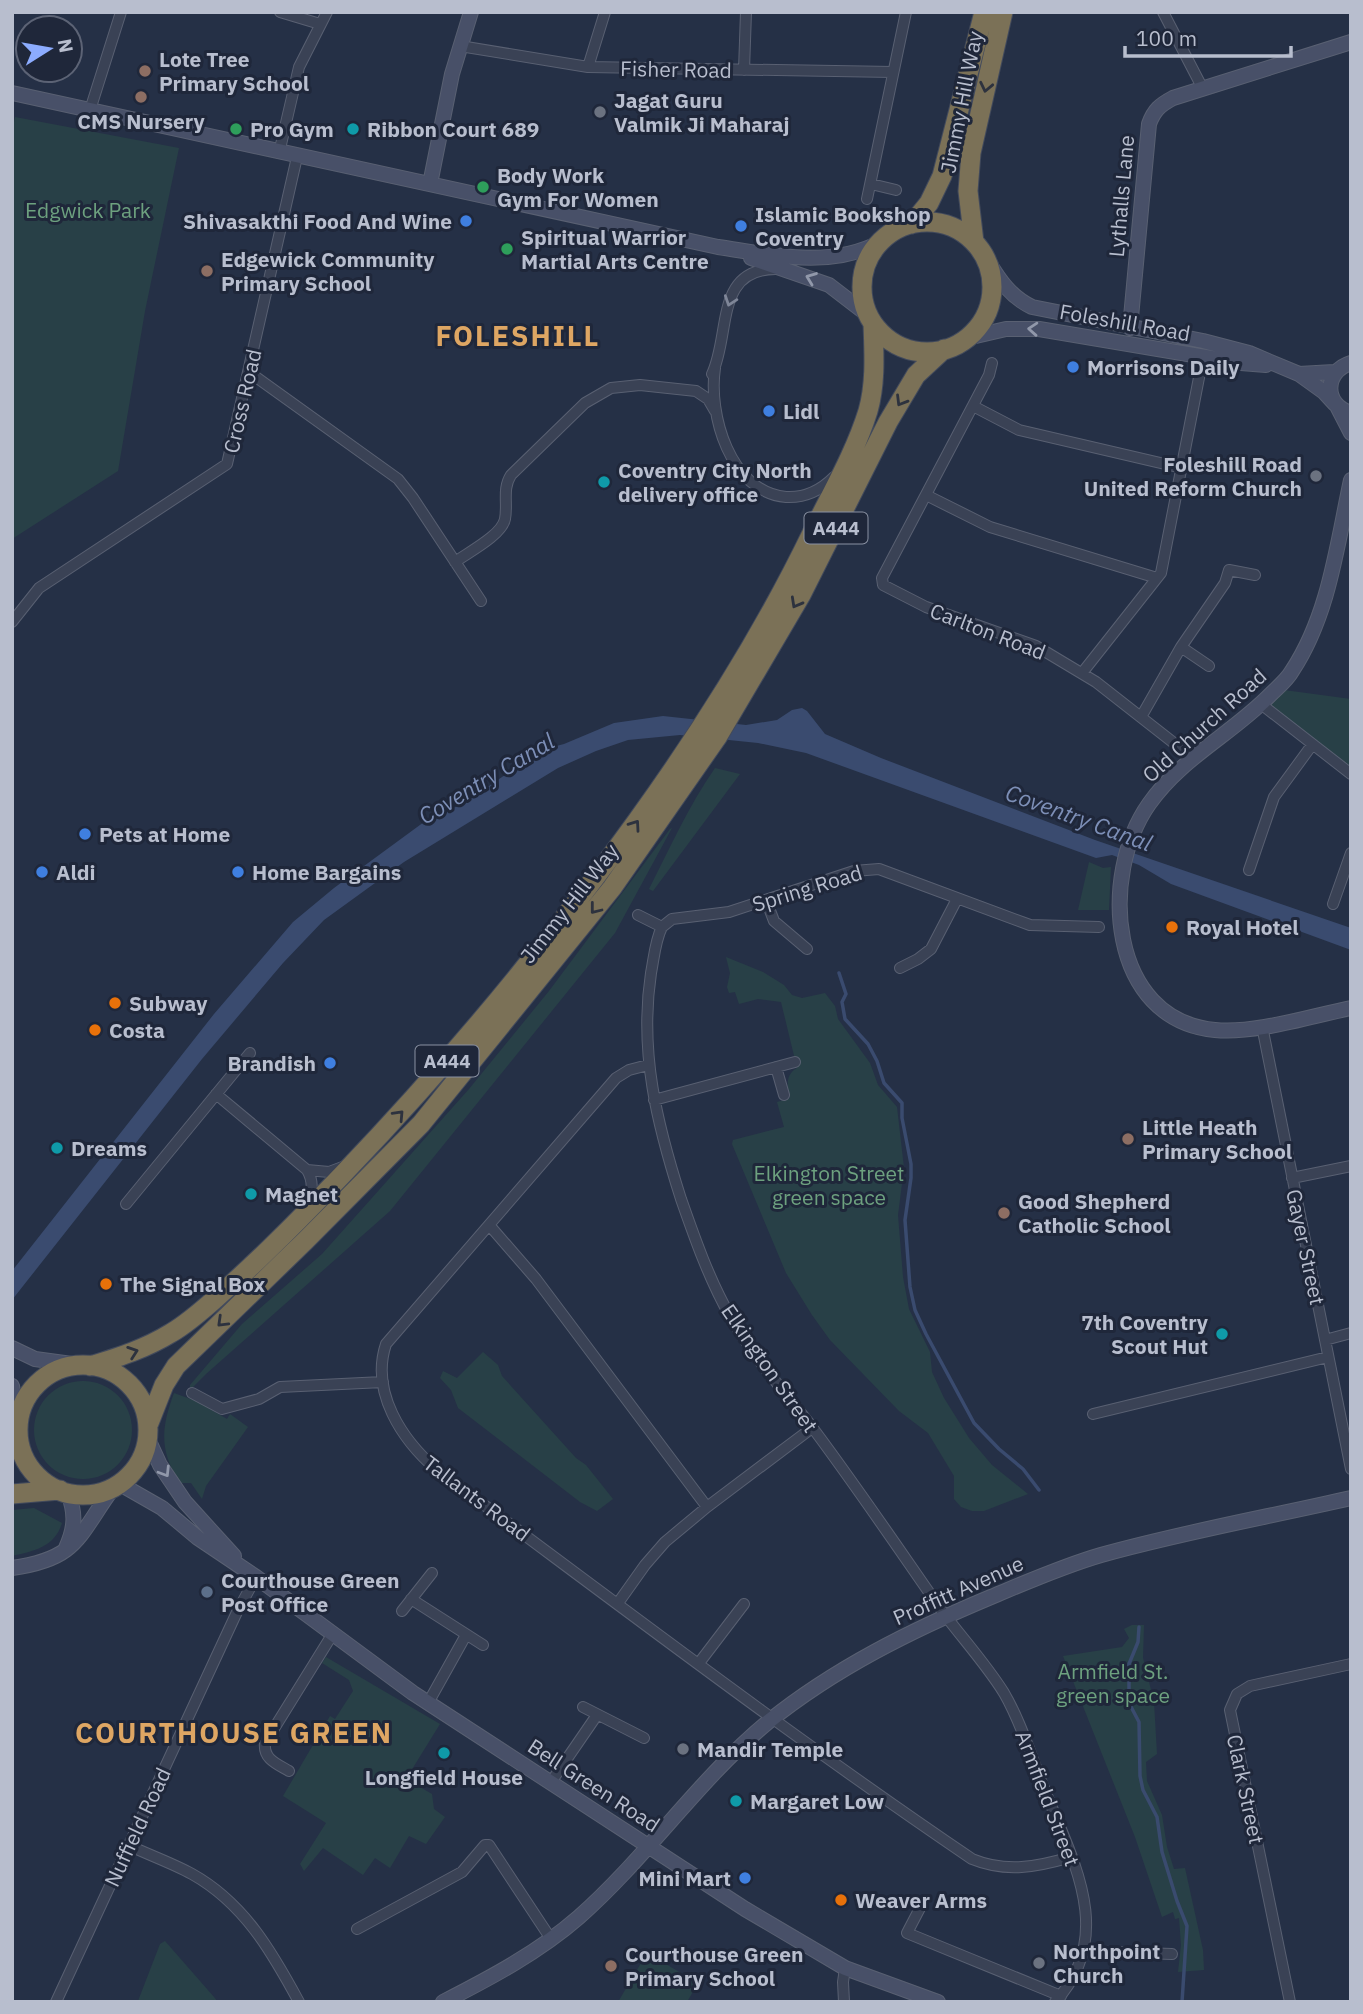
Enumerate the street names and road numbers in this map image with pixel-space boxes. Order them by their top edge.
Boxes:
street label: Jimmy Hill Way [933,28,989,176]
street label: Fisher Road [620,54,732,84]
street label: Lythalls Lane [1102,134,1140,258]
street label: Foleshill Road [1057,297,1193,347]
street label: Cross Road [216,346,268,456]
road number: A444 [804,512,868,544]
street label: Carlton Road [926,596,1050,666]
street label: Old Church Road [1136,662,1272,788]
street label: Jimmy Hill Way [514,837,625,968]
street label: Spring Road [749,858,865,918]
road number: A444 [416,1046,478,1077]
street label: Gayer Street [1280,1186,1332,1308]
street label: Elkington Street [715,1298,825,1438]
street label: Tallants Road [418,1449,536,1547]
street label: Proffitt Avenue [888,1549,1028,1631]
street label: Armfield Street [1009,1726,1087,1870]
street label: Bell Green Road [523,1732,665,1838]
street label: Clark Street [1221,1732,1271,1846]
street label: Nuffield Road [97,1763,177,1891]

